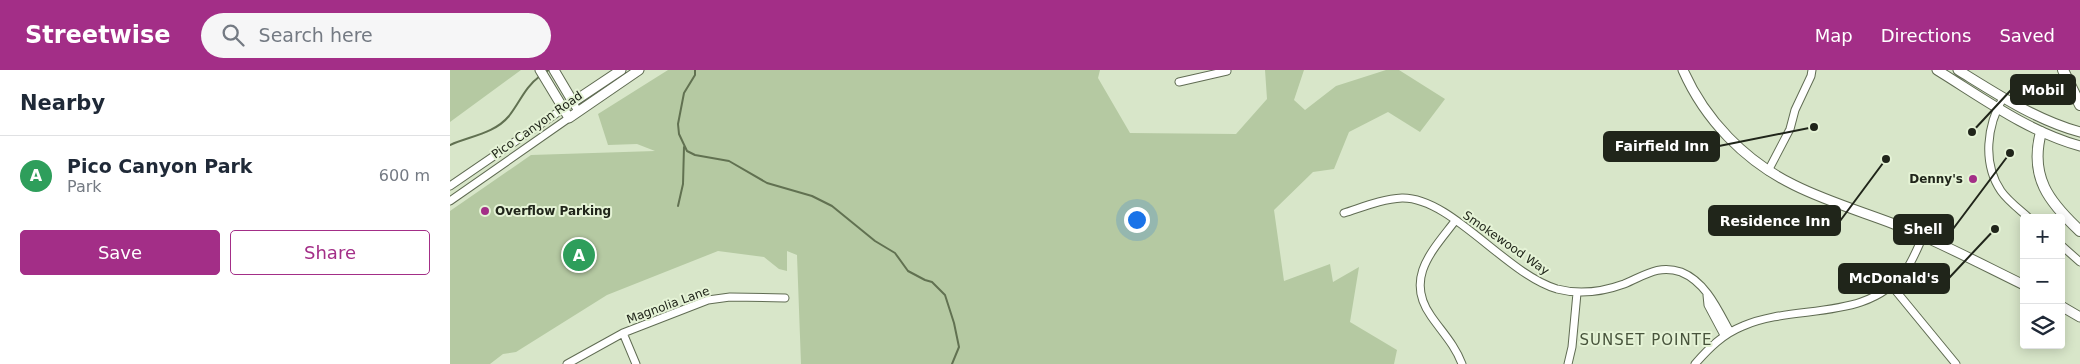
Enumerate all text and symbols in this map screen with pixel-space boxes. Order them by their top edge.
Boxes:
search box [201,13,551,58]
text: Streetwise [25,21,171,49]
icon: search [219,21,247,49]
text: Search here [259,24,373,46]
text: Map [1815,25,1853,46]
text: Directions [1881,25,1971,46]
text: Saved [1999,25,2055,46]
callout: Mobil [2011,75,2075,104]
text: Mobil [2021,82,2065,98]
street label: Pico Canyon Road [489,88,585,162]
text: Nearby [20,91,105,115]
callout: Fairfield Inn [1604,132,1719,161]
text: Fairfield Inn [1615,138,1709,154]
text: Pico Canyon Park [67,155,252,177]
text: A [30,166,42,185]
text: 600 m [379,166,430,185]
place label: Denny's [1909,172,1963,186]
marker: Denny's [1967,173,1979,185]
text: Park [67,177,102,196]
place label: Overflow Parking [495,204,611,218]
marker: Overflow Parking [479,205,491,217]
callout: Residence Inn [1709,206,1840,235]
your location [1124,207,1150,233]
street label: Smokewood Way [1460,208,1552,278]
text: Residence Inn [1720,213,1830,229]
map controls [2020,214,2065,349]
button: + [2020,214,2065,259]
callout: Shell [1894,215,1953,244]
text: Shell [1903,221,1943,237]
button: Save [20,230,220,275]
button: Share [230,230,430,275]
pin: A [563,236,595,274]
button: − [2020,259,2065,304]
callout: McDonald's [1839,264,1949,293]
text: McDonald's [1849,270,1939,286]
street label: Magnolia Lane [625,284,711,326]
button: layers [2020,304,2065,349]
district label: SUNSET POINTE [1580,331,1712,349]

